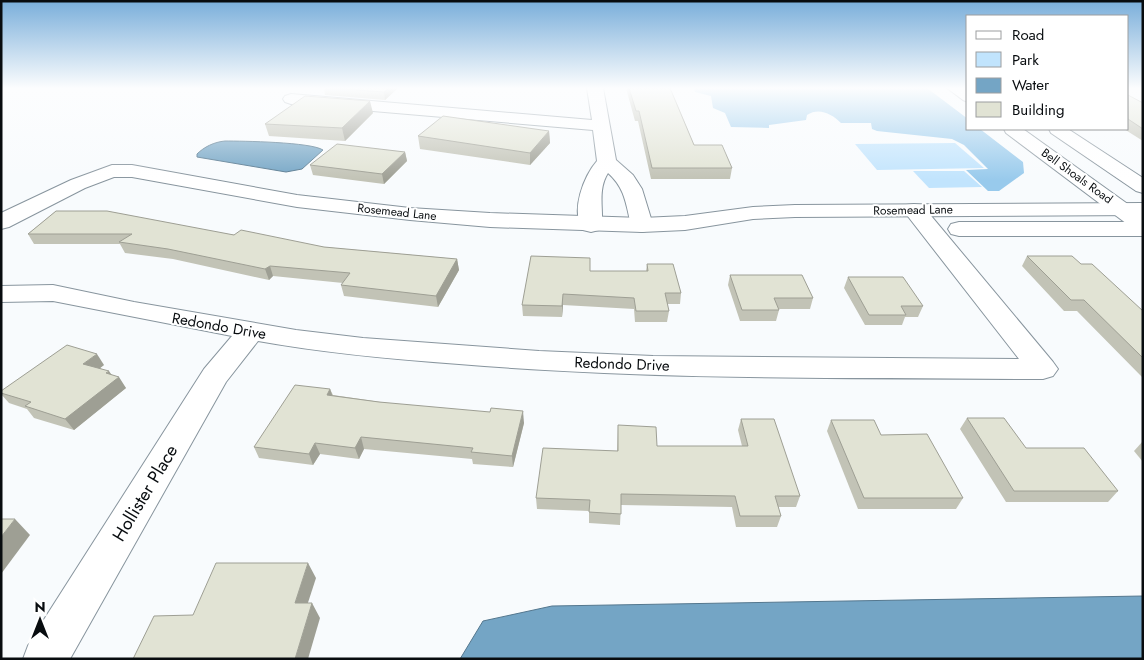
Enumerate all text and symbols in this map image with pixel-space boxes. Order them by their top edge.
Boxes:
legend [966,15,1129,130]
text: Road [1012,24,1044,46]
text: Park [1012,49,1039,71]
text: Water [1012,74,1050,96]
text: Building [1012,99,1064,121]
street label: Bell Shoals Road [1038,144,1116,208]
street label: Rosemead Lane [356,199,438,225]
street label: Rosemead Lane [873,200,953,220]
street label: Redondo Drive [170,307,268,345]
street label: Redondo Drive [574,351,670,377]
street label: Hollister Place [106,440,184,546]
north arrow [15,595,65,645]
text: N [34,597,46,617]

